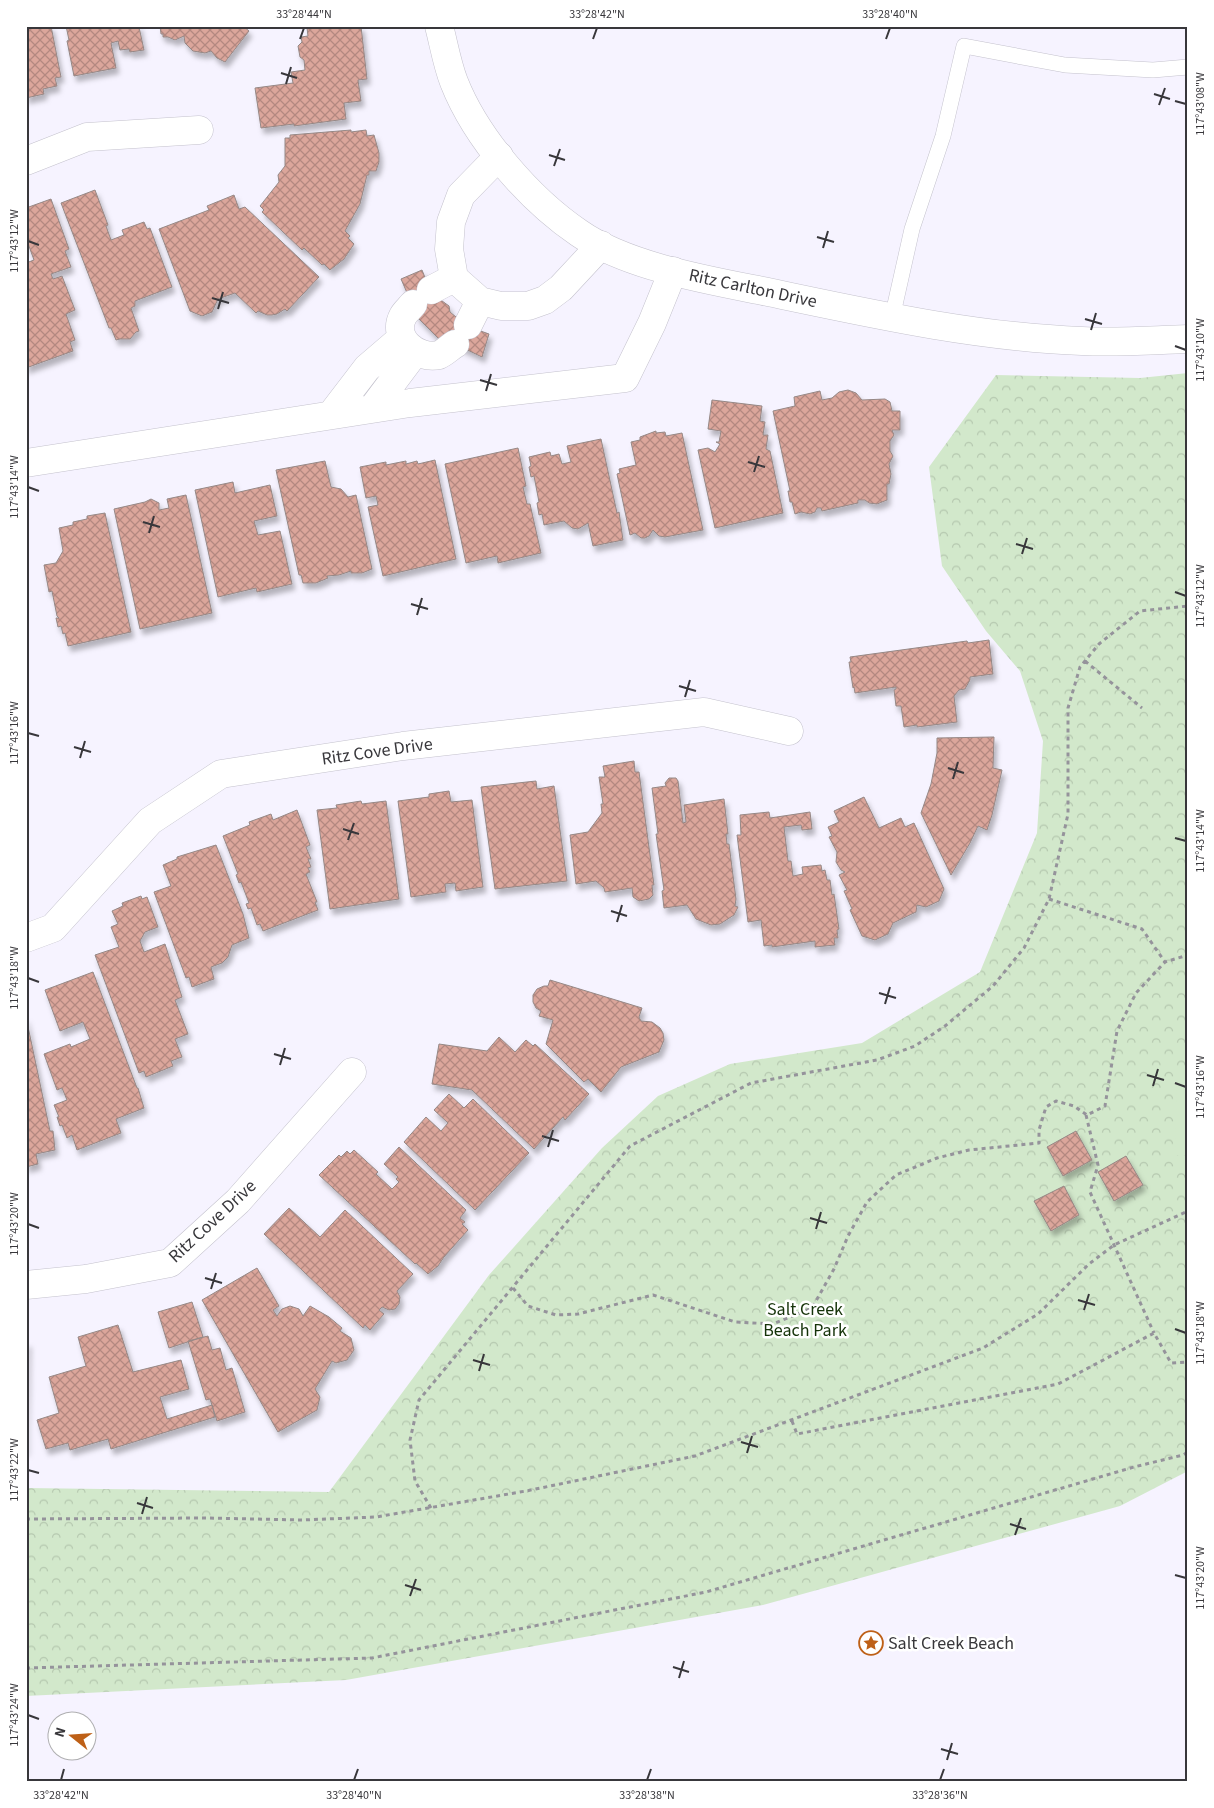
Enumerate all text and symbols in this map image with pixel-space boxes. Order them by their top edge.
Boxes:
text: 33°28'44"N [276,6,332,23]
text: 33°28'42"N [569,6,625,23]
text: 33°28'40"N [862,6,918,23]
text: 117°43'08"W [1192,72,1209,136]
text: 117°43'12"W [6,209,23,273]
street label: Ritz Carlton Drive [687,263,819,314]
text: 117°43'10"W [1192,318,1209,382]
text: 117°43'14"W [6,455,23,519]
text: 117°43'12"W [1192,564,1209,628]
text: 117°43'16"W [6,701,23,765]
street label: Ritz Cove Drive [320,731,434,772]
text: 117°43'14"W [1192,809,1209,873]
text: 117°43'18"W [6,946,23,1010]
text: 117°43'16"W [1192,1055,1209,1119]
street label: Ritz Cove Drive [163,1174,262,1269]
text: 117°43'20"W [6,1192,23,1256]
park label: Salt Creek Beach Park [763,1297,847,1343]
text: 117°43'18"W [1192,1301,1209,1365]
text: 117°43'22"W [6,1438,23,1502]
text: 117°43'20"W [1192,1546,1209,1610]
place icon: Salt Creek Beach [858,1630,884,1656]
place label: Salt Creek Beach [888,1631,1014,1656]
text: 117°43'24"W [6,1683,23,1747]
north arrow [48,1710,98,1760]
text: N [50,1725,71,1740]
text: 33°28'42"N [33,1787,89,1804]
text: 33°28'40"N [326,1787,382,1804]
text: 33°28'38"N [619,1787,675,1804]
text: 33°28'36"N [912,1787,968,1804]

